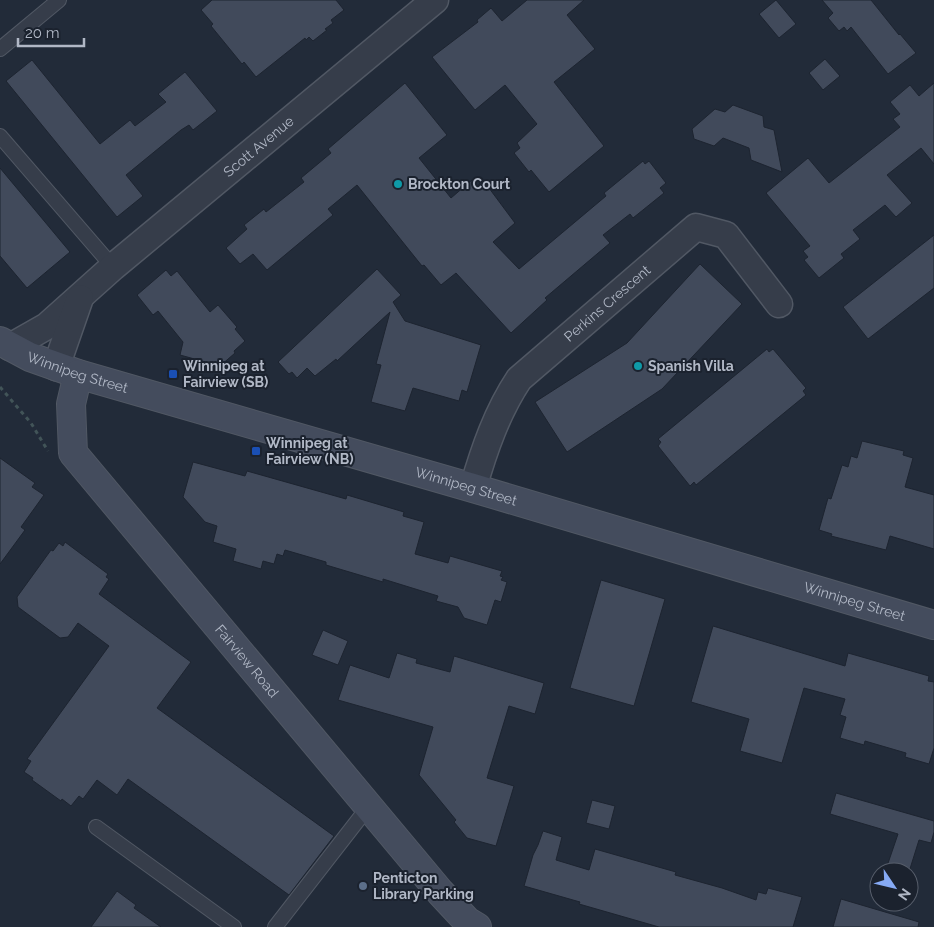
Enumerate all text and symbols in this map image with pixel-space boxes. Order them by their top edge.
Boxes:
scale bar [18,15,84,47]
text: 20 m [25,24,60,42]
street label: Scott Avenue [220,113,297,180]
place label: Brockton Court [408,176,511,192]
marker: Brockton Court [392,178,404,190]
street label: Perkins Crescent [561,262,654,345]
street label: Winnipeg Street [25,349,130,396]
place label: Winnipeg at Fairview (SB) [183,358,268,390]
place label: Spanish Villa [648,358,734,374]
marker: Spanish Villa [632,360,644,372]
marker: Winnipeg at Fairview (SB) [167,368,179,380]
place label: Winnipeg at Fairview (NB) [266,435,353,467]
marker: Winnipeg at Fairview (NB) [250,445,262,457]
street label: Winnipeg Street [414,464,519,509]
street label: Winnipeg Street [802,579,907,624]
street label: Fairview Road [212,621,282,701]
north arrow [869,862,919,912]
place label: Penticton Library Parking [373,870,474,902]
marker: Penticton Library Parking [357,880,369,892]
text: N [895,885,914,903]

